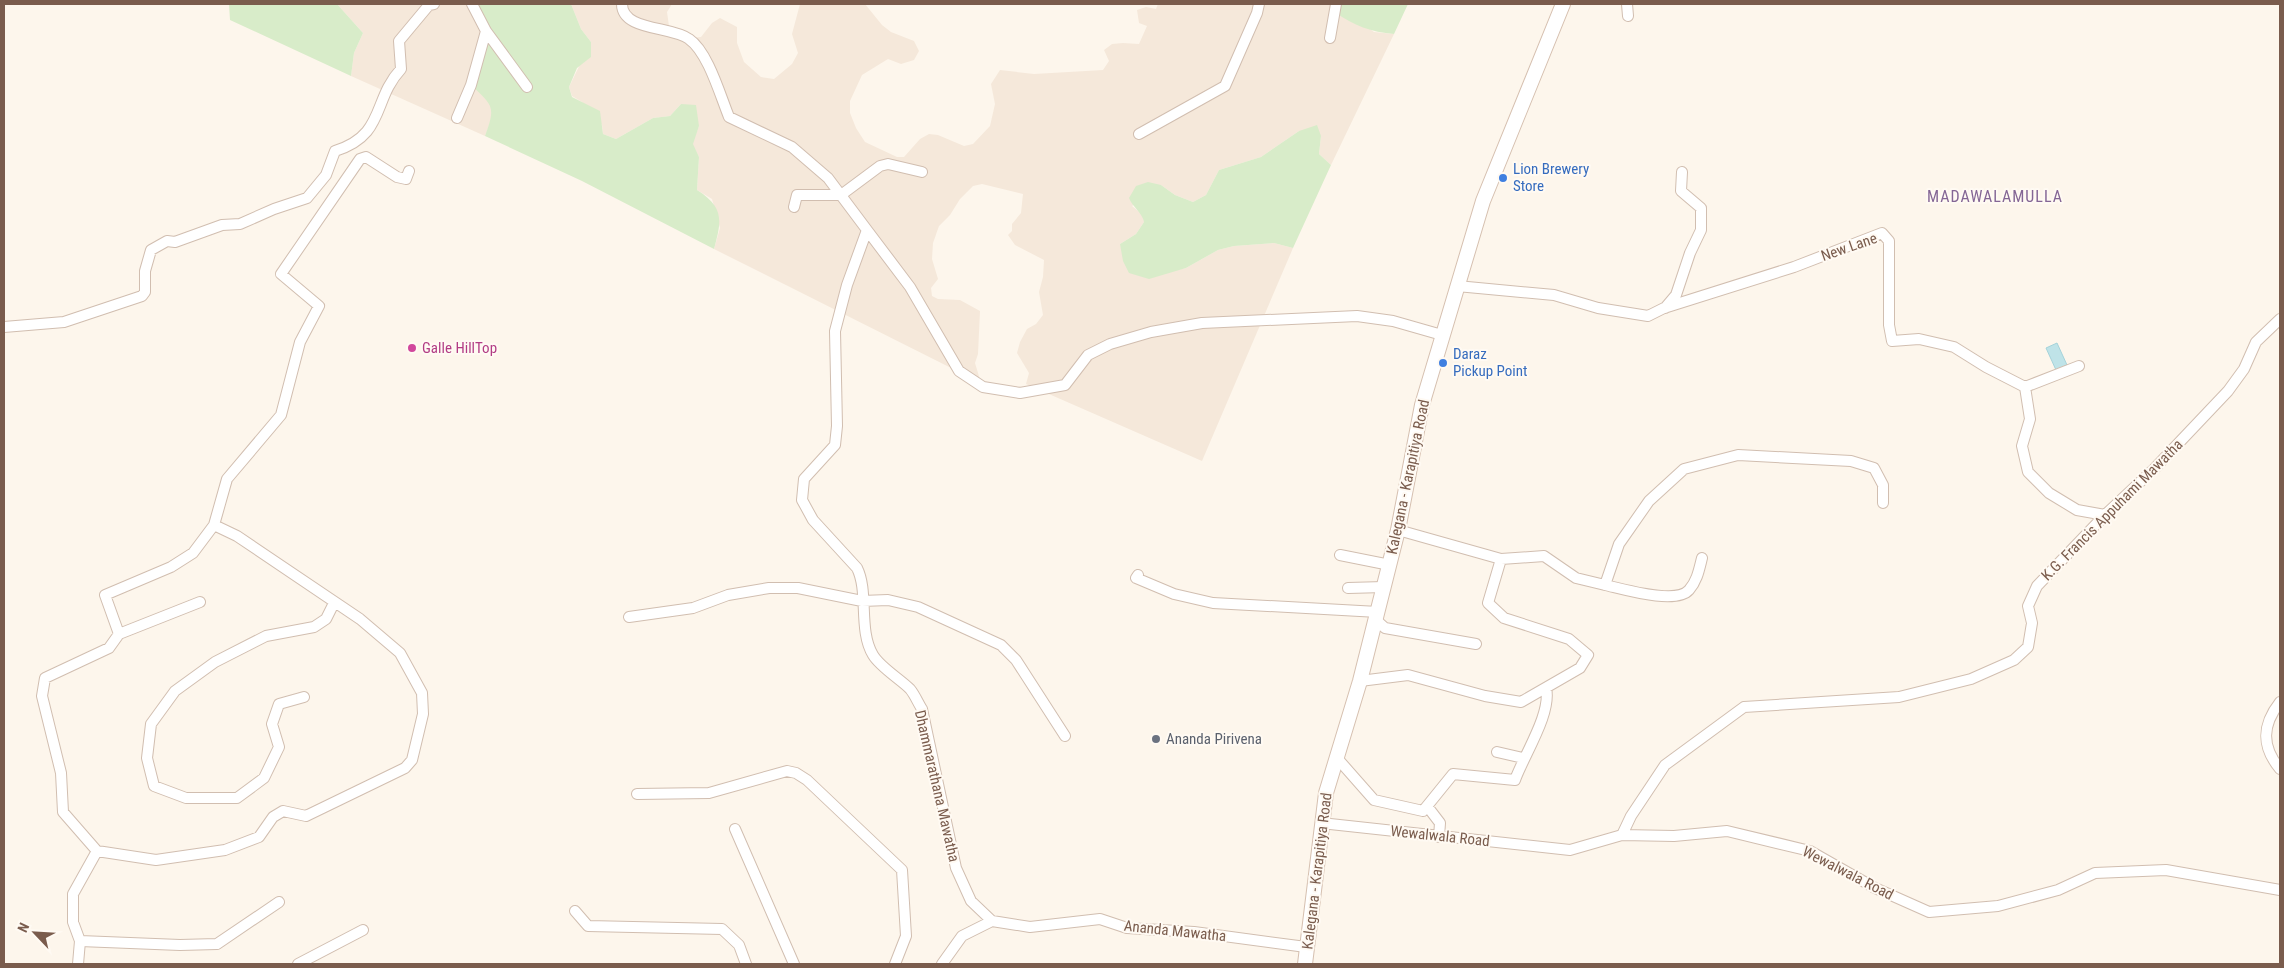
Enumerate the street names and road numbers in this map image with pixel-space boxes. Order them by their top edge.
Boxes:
street label: New Lane [1819,229,1879,265]
street label: Kalegana - Karapitiya Road [1383,398,1433,556]
street label: K.G. Francis Appuhami Mawatha [2038,436,2186,584]
street label: Dhammarathana Mawatha [911,708,963,864]
street label: Kalegana - Karapitiya Road [1298,792,1336,950]
street label: Wewalwala Road [1389,822,1491,850]
street label: Wewalwala Road [1799,842,1897,904]
street label: Ananda Mawatha [1123,917,1227,945]

